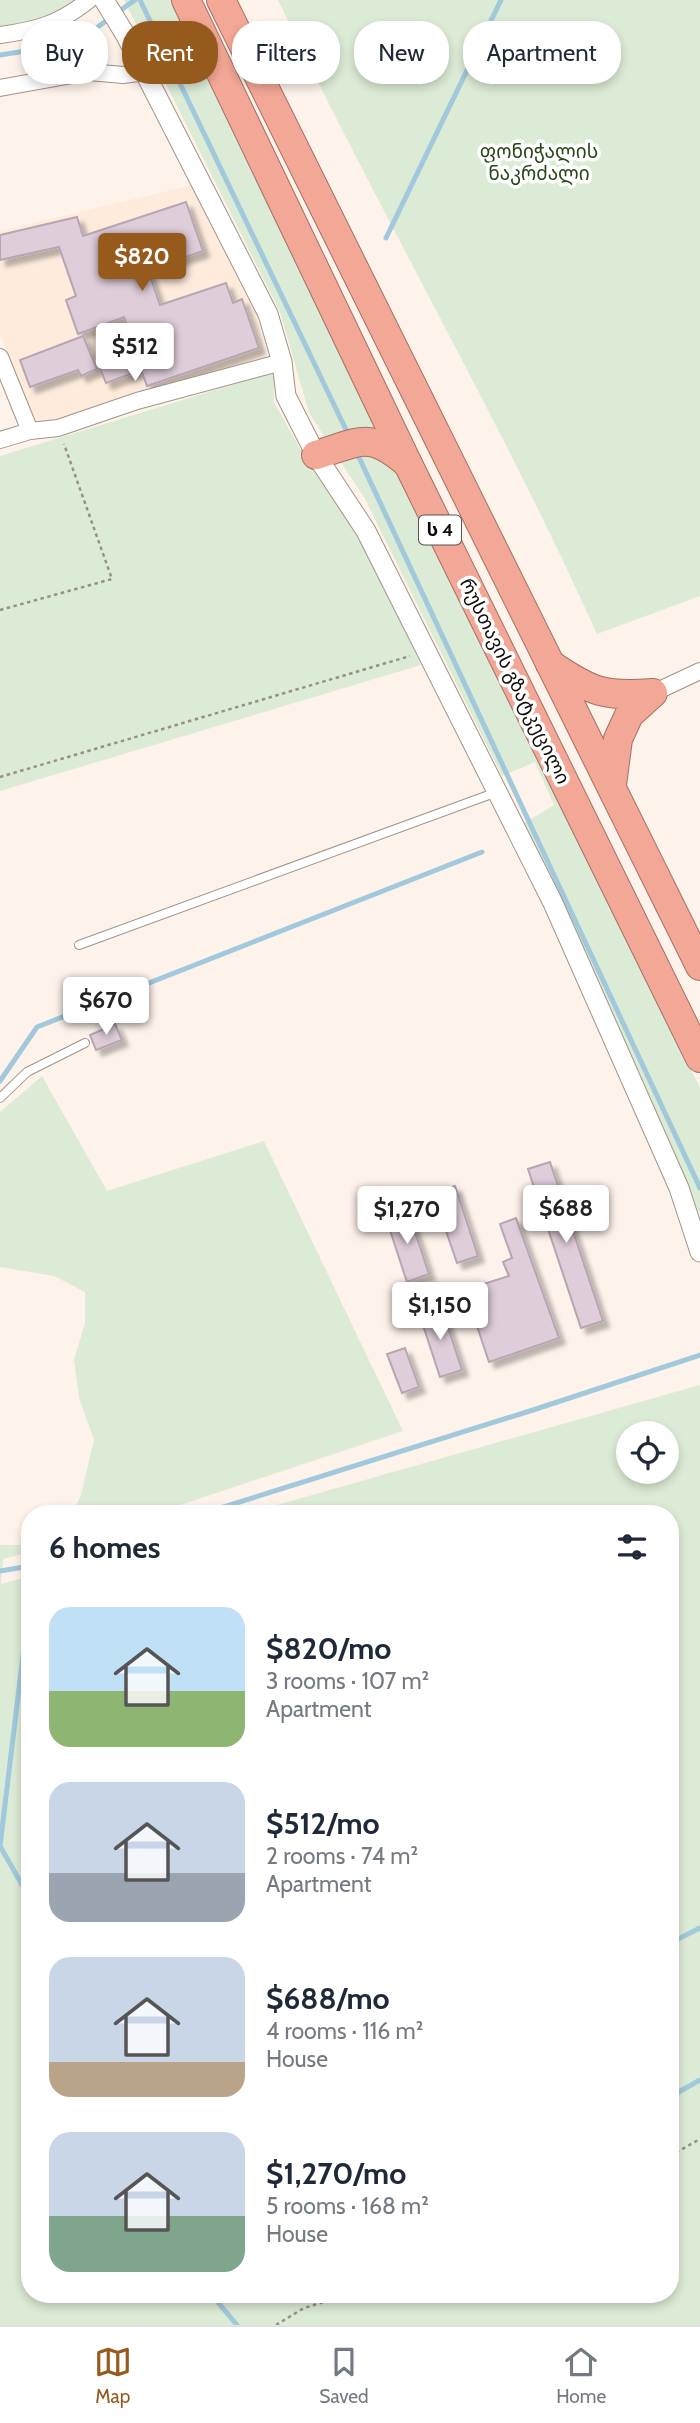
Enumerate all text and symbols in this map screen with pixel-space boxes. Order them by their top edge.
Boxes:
chip: Buy [21,21,108,84]
chip: Rent [122,21,218,84]
chip: Filters [232,21,340,84]
chip: New [354,21,449,84]
chip: Apartment [463,21,621,84]
park label: ფონიჭალის ნაკრძალი [480,140,598,186]
pin: $820 [101,233,183,293]
text: $820 [114,242,170,270]
pin: $512 [94,324,176,383]
text: $512 [112,332,158,360]
road number: ს 4 [419,516,461,544]
street label: რუსთავის გზატკეცილი [454,574,575,788]
pin: $670 [65,978,147,1037]
text: $670 [79,986,133,1014]
pin: $1,270 [350,1186,464,1246]
pin: $688 [525,1186,607,1245]
text: $688 [539,1194,593,1222]
text: $1,270 [373,1195,441,1223]
pin: $1,150 [383,1282,497,1342]
text: $1,150 [408,1291,472,1319]
map controls [616,1421,679,1484]
button: locate [616,1421,679,1484]
icon: filters [613,1528,651,1566]
text: 6 homes [49,1529,160,1566]
text: $820/mo [266,1630,391,1667]
icon: home [105,1635,189,1719]
text: 3 rooms · 107 m² [266,1667,429,1695]
text: Apartment [266,1695,371,1723]
text: $512/mo [266,1805,380,1842]
icon: home [105,1810,189,1894]
text: 2 rooms · 74 m² [266,1842,418,1870]
text: Apartment [266,1870,371,1898]
text: $688/mo [266,1980,390,2017]
icon: home [105,1985,189,2069]
text: 4 rooms · 116 m² [266,2017,423,2045]
text: House [266,2045,328,2073]
text: $1,270/mo [266,2155,406,2192]
icon: home [105,2160,189,2244]
text: 5 rooms · 168 m² [266,2192,429,2220]
text: House [266,2220,328,2248]
tab: Map [94,2343,132,2408]
tab: Saved [319,2343,369,2408]
tab: Home [556,2343,606,2408]

